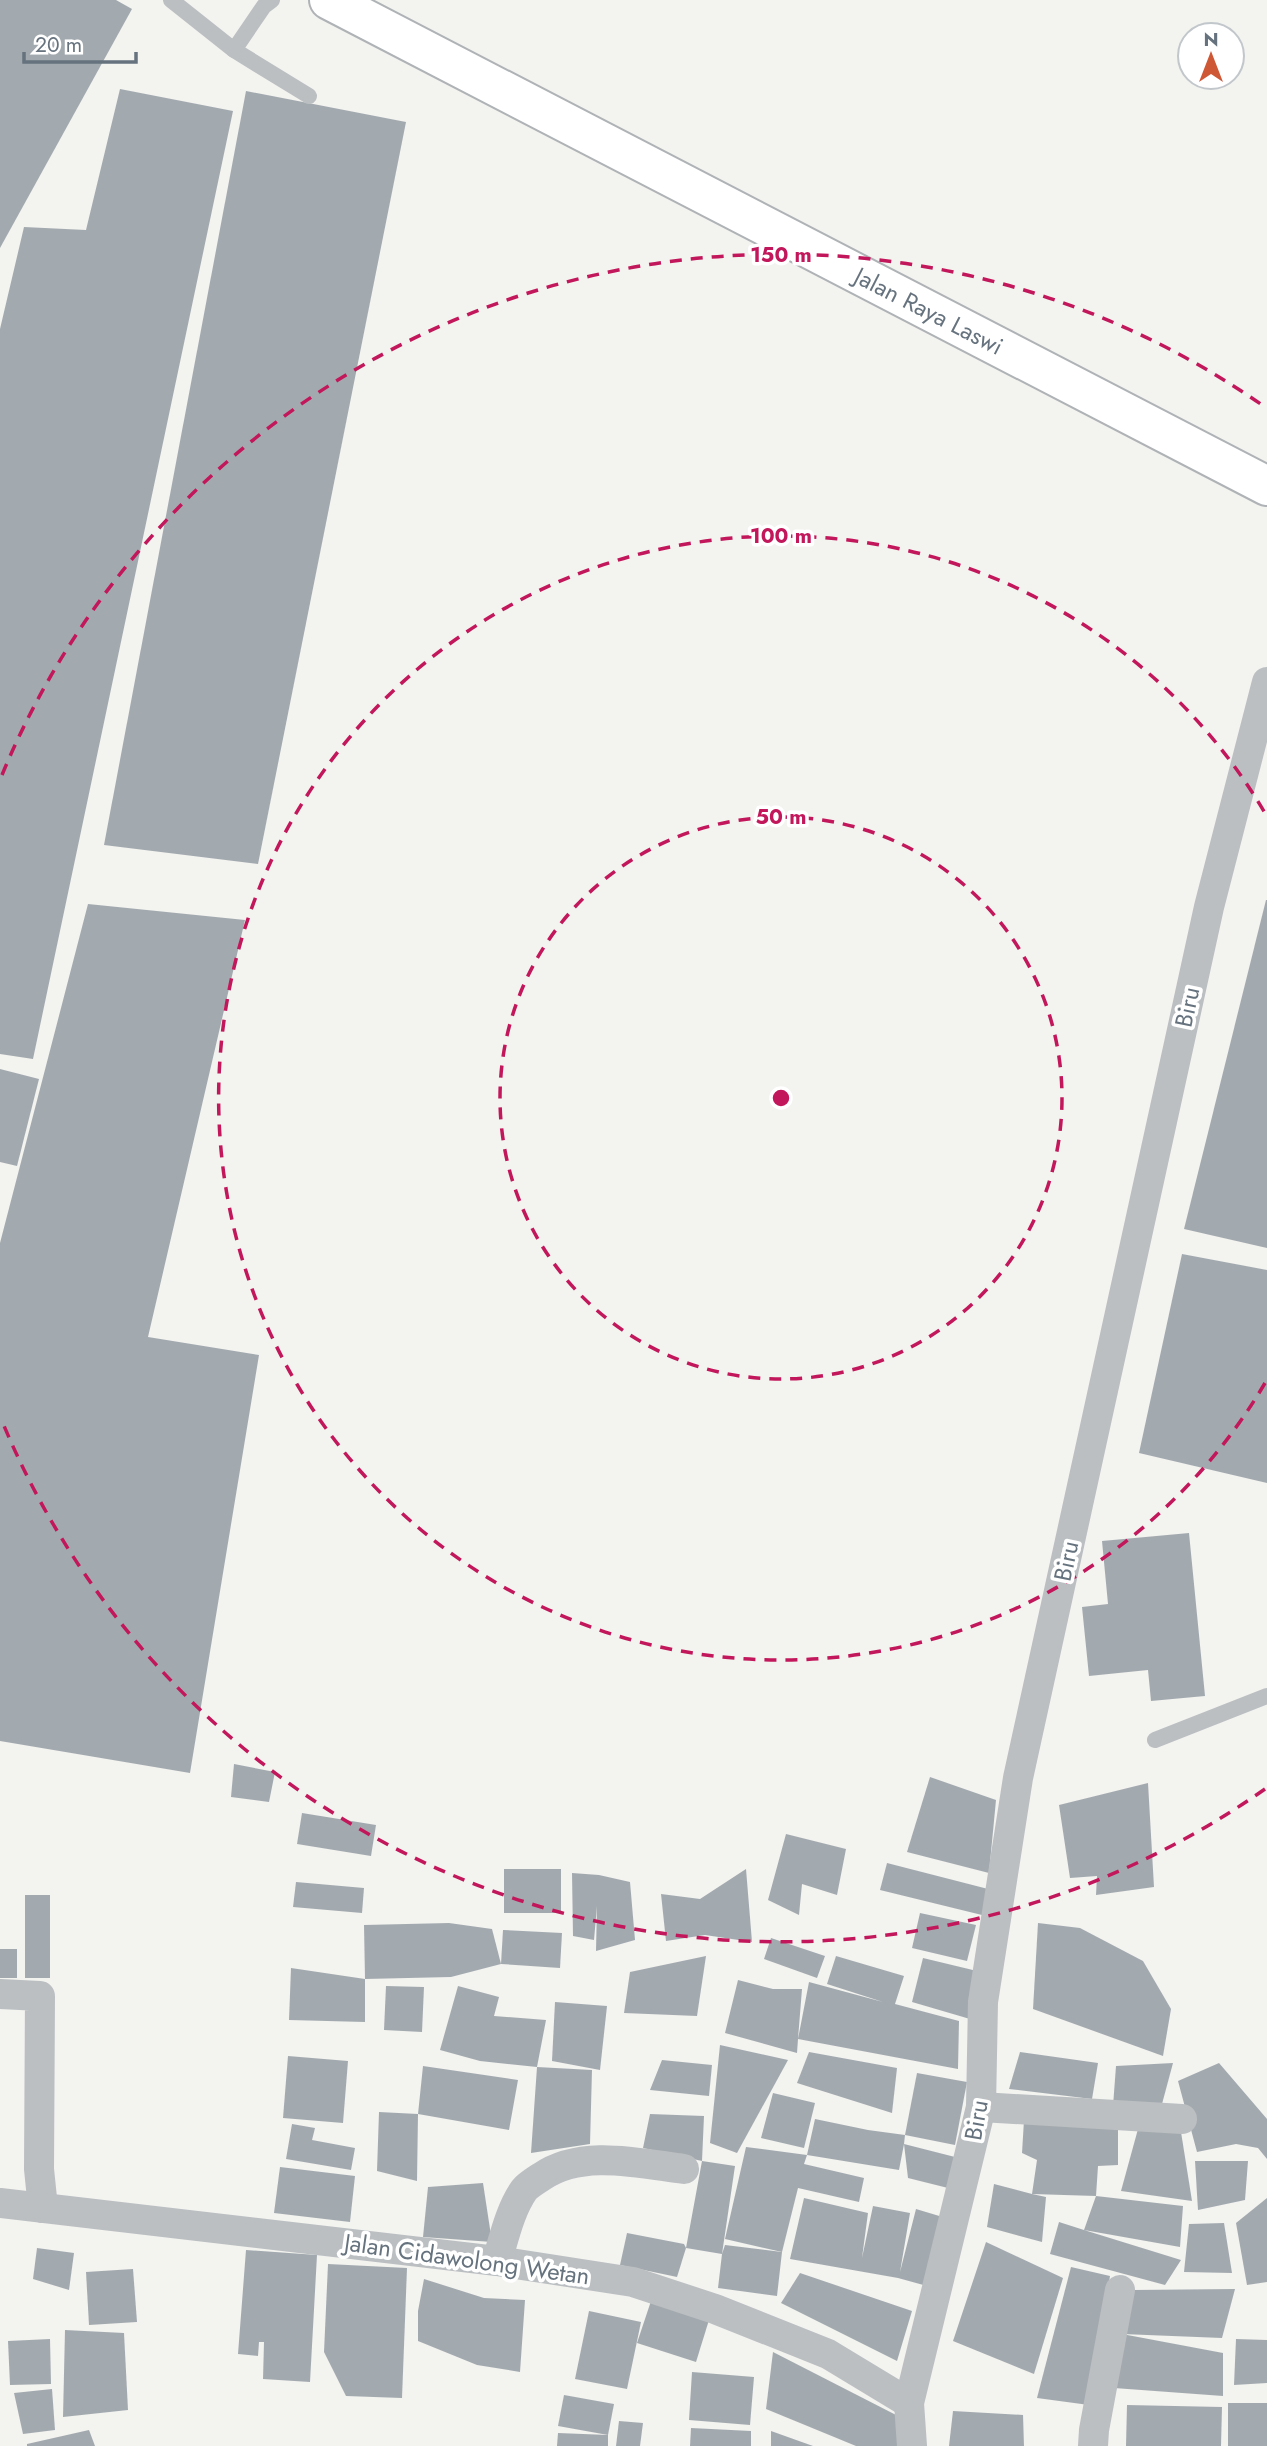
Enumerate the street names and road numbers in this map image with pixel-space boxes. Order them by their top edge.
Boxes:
street label: Jalan Raya Laswi [846,257,1009,364]
street label: Biru [1166,984,1208,1030]
street label: Biru [1045,1538,1087,1584]
street label: Biru [955,2097,997,2143]
street label: Jalan Cidawolong Wetan [339,2224,592,2294]

